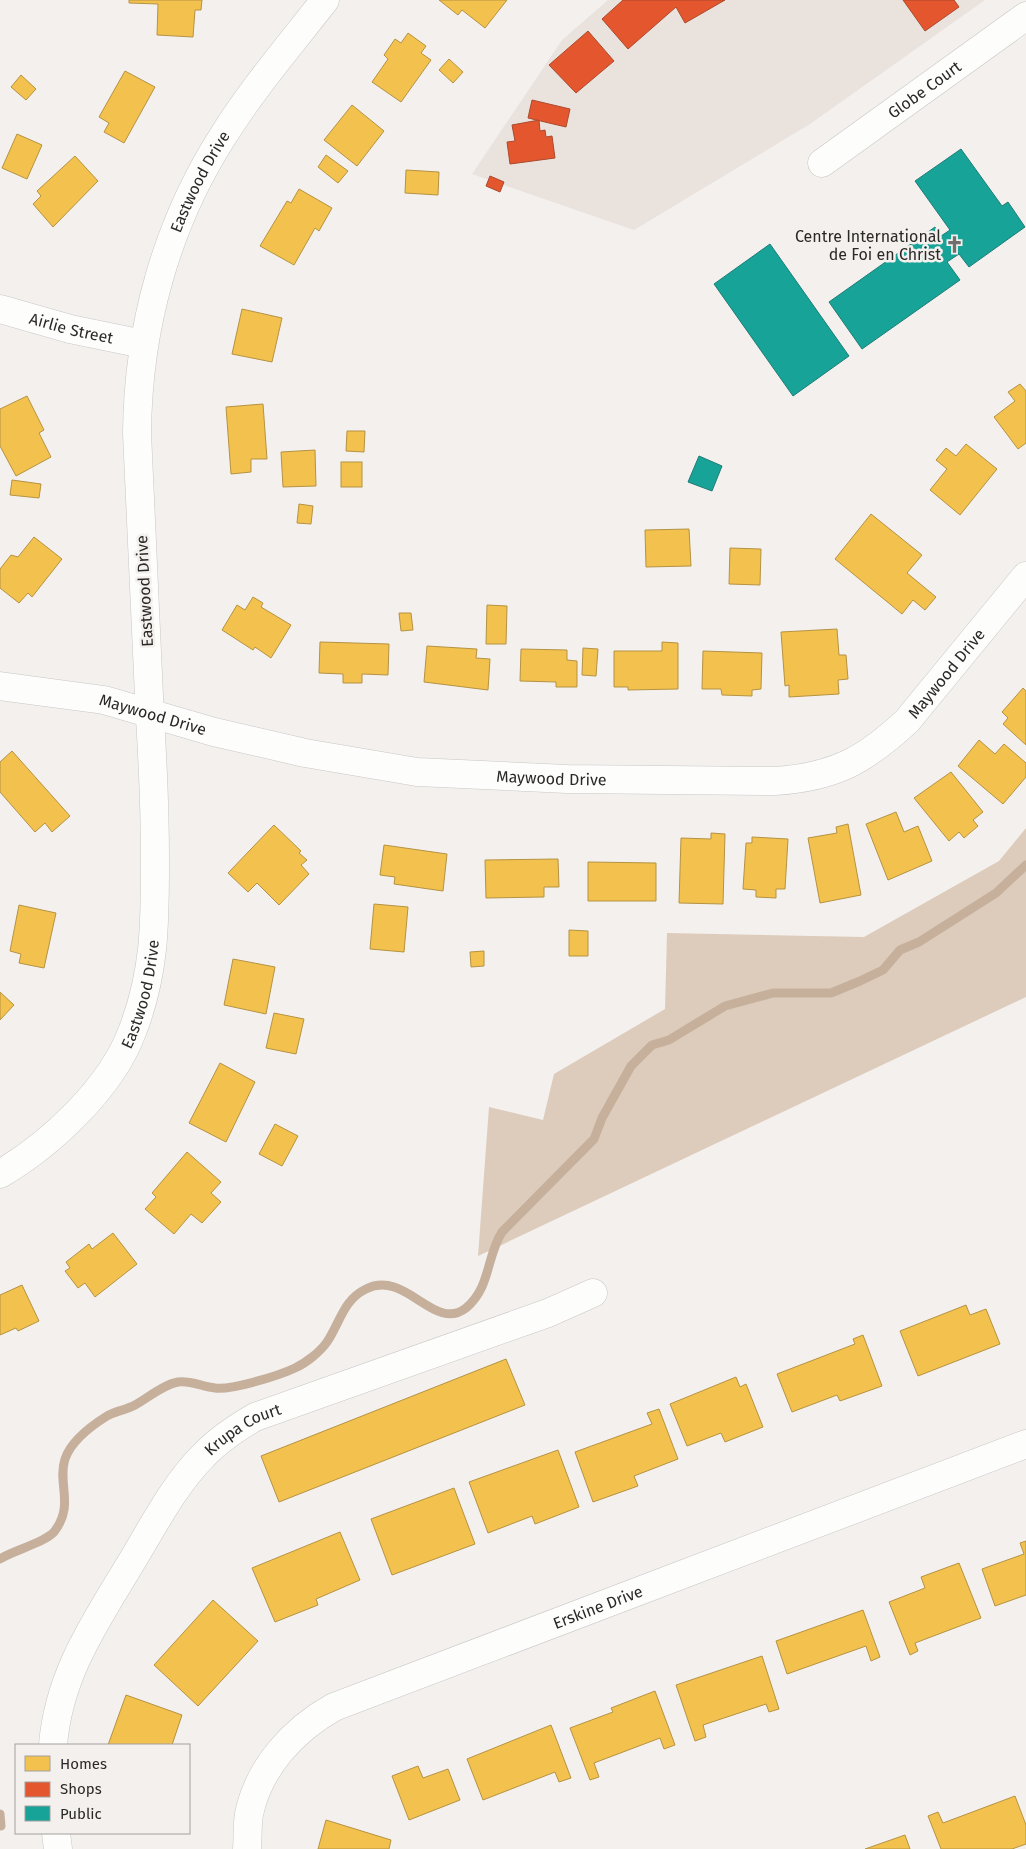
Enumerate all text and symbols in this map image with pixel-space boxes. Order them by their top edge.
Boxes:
street label: Globe Court [884,57,965,123]
street label: Eastwood Drive [166,127,234,235]
place label: Centre International de Foi en Christ [795,227,941,264]
church icon: Centre International de Foi en Christ [945,235,965,255]
street label: Airlie Street [27,309,115,348]
street label: Eastwood Drive [132,535,157,647]
street label: Maywood Drive [904,625,989,722]
street label: Maywood Drive [97,690,209,739]
street label: Maywood Drive [496,767,607,789]
street label: Eastwood Drive [117,939,163,1052]
street label: Krupa Court [201,1400,284,1459]
street label: Erskine Drive [550,1582,645,1633]
legend [15,1744,190,1834]
text: Homes [60,1755,107,1773]
text: Shops [60,1780,102,1798]
text: Public [60,1805,102,1823]

